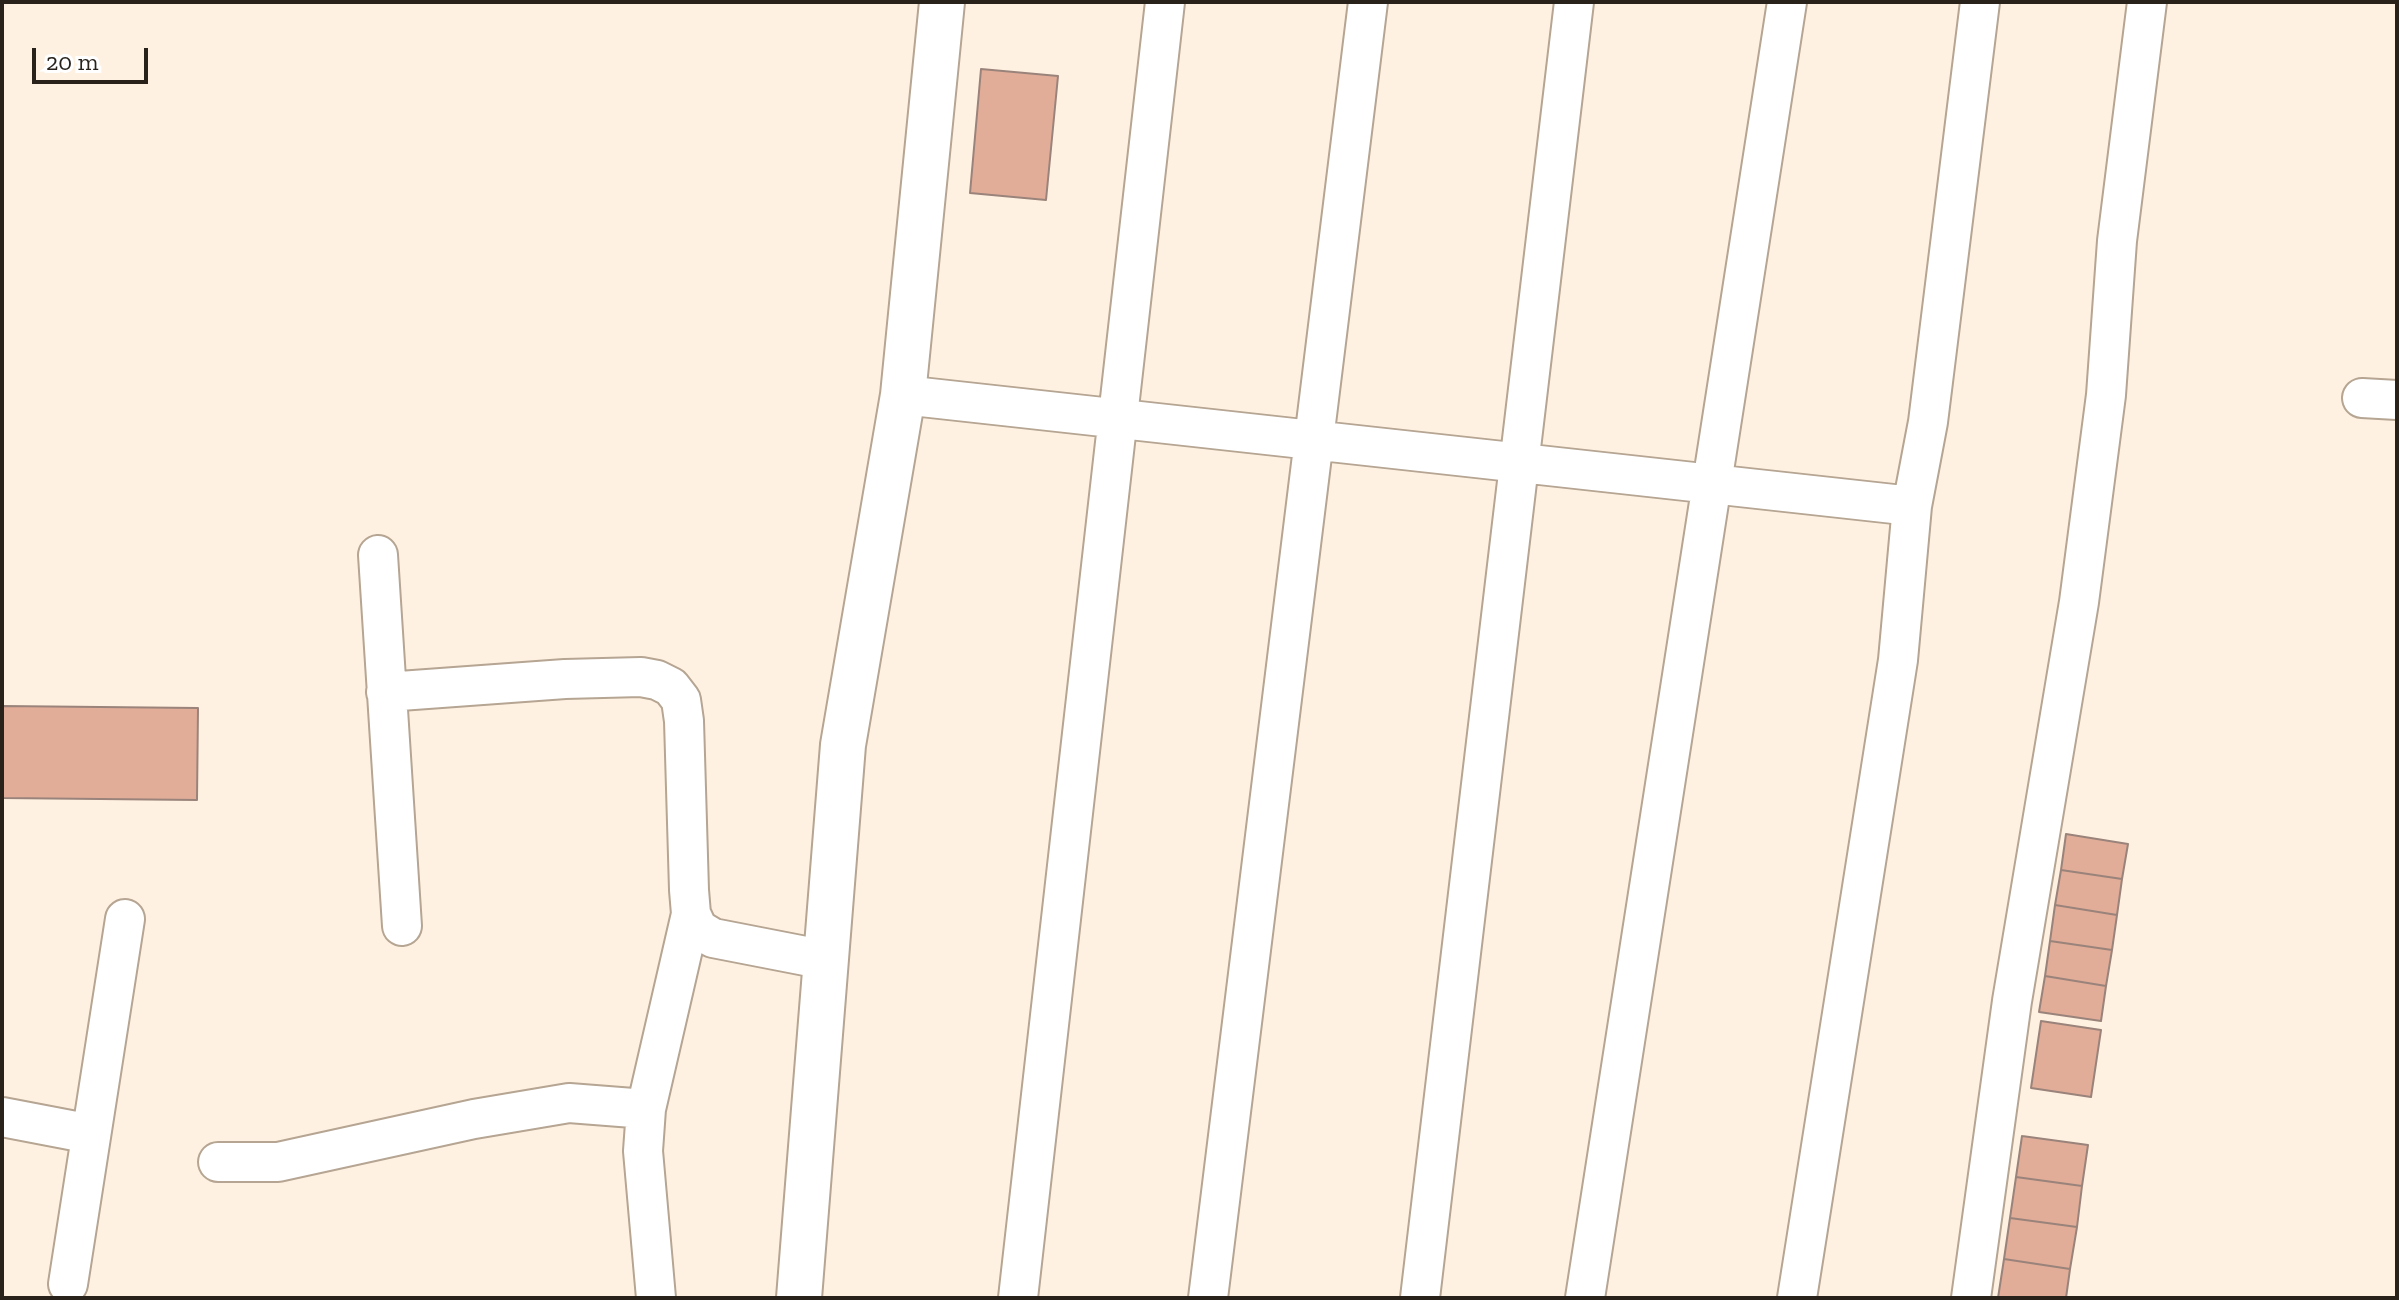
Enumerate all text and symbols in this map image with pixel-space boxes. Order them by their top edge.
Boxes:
scale bar [36,32,152,82]
text: 20 m [46,47,98,76]

